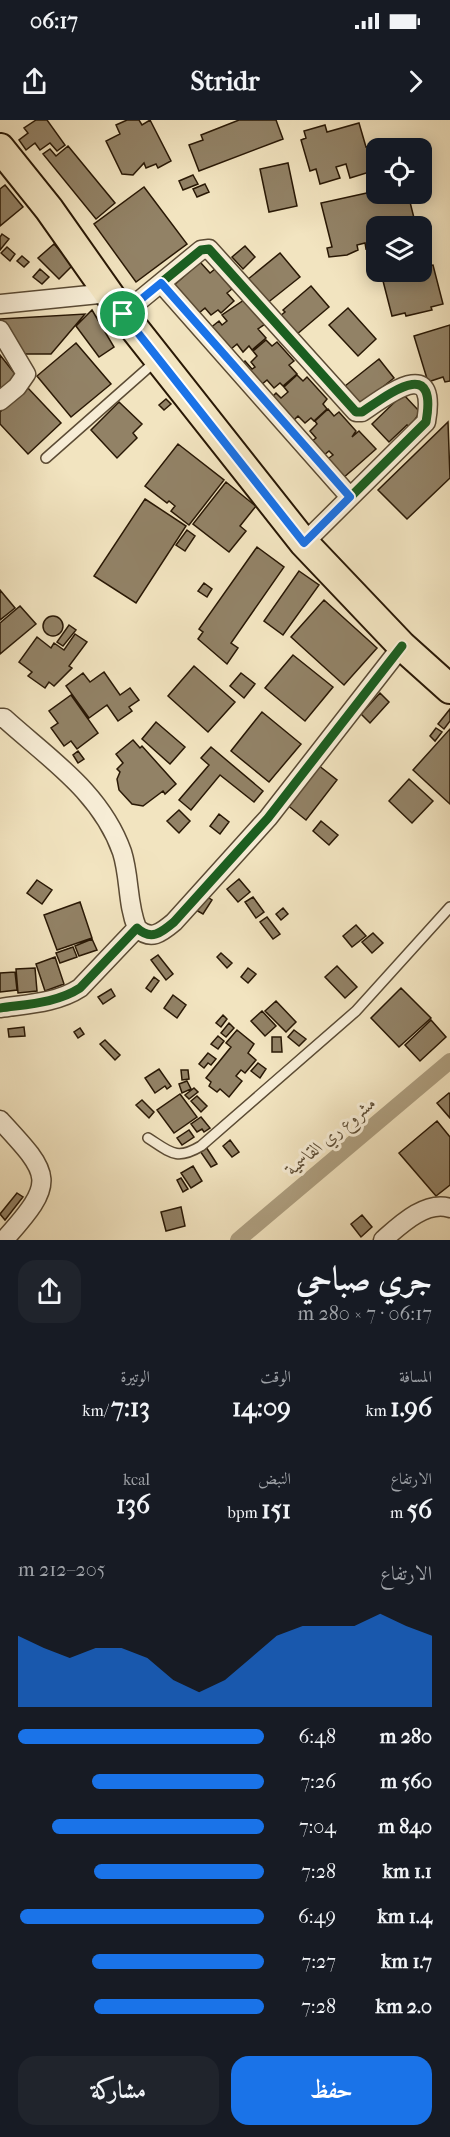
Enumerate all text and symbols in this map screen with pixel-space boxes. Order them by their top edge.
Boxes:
text: 06:17 [30,8,78,34]
icon: share [18,65,51,98]
text: Stridr [190,65,260,97]
icon: forward [399,65,432,98]
map controls [366,138,432,282]
button: locate [366,138,432,204]
button: layers [366,216,432,282]
pin [97,288,148,339]
icon: arrive [106,297,139,330]
water label: مشروع ري القاسمية [280,1092,383,1184]
button: share [18,1260,81,1323]
text: جري صباحي [296,1260,432,1299]
text: 06:17 · 7 × 280 m [298,1302,432,1325]
text: الوتيرة [120,1367,150,1386]
text: الوقت [260,1367,291,1386]
text: المسافة [399,1367,432,1386]
text: 7:13 [111,1392,150,1423]
text: 14:09 [232,1392,291,1423]
text: 1.96 [390,1392,432,1423]
text: /km [82,1401,111,1420]
text: km [365,1401,390,1420]
text: النبض [258,1469,291,1488]
text: الارتفاع [390,1469,432,1488]
text: kcal [123,1470,150,1489]
text: 136 [116,1489,150,1520]
text: 151 [261,1494,291,1525]
text: 56 [407,1494,432,1525]
text: bpm [228,1503,261,1522]
text: m [390,1503,407,1522]
text: 205–212 m [18,1558,105,1581]
text: الارتفاع [380,1562,432,1585]
text: 6:48 [298,1725,336,1748]
text: 280 m [380,1725,432,1748]
text: 7:26 [300,1770,336,1793]
text: 560 m [381,1770,432,1793]
text: 7:04 [299,1815,336,1838]
text: 840 m [378,1815,432,1838]
text: 7:28 [301,1860,336,1883]
text: 1.1 km [383,1860,432,1883]
text: 6:49 [298,1905,336,1928]
text: 1.4 km [377,1905,432,1928]
text: 7:27 [302,1950,336,1973]
text: 1.7 km [381,1950,432,1973]
text: 7:28 [301,1995,336,2018]
text: 2.0 km [376,1995,432,2018]
button: مشاركة [18,2056,219,2125]
button: حفظ [231,2056,432,2125]

